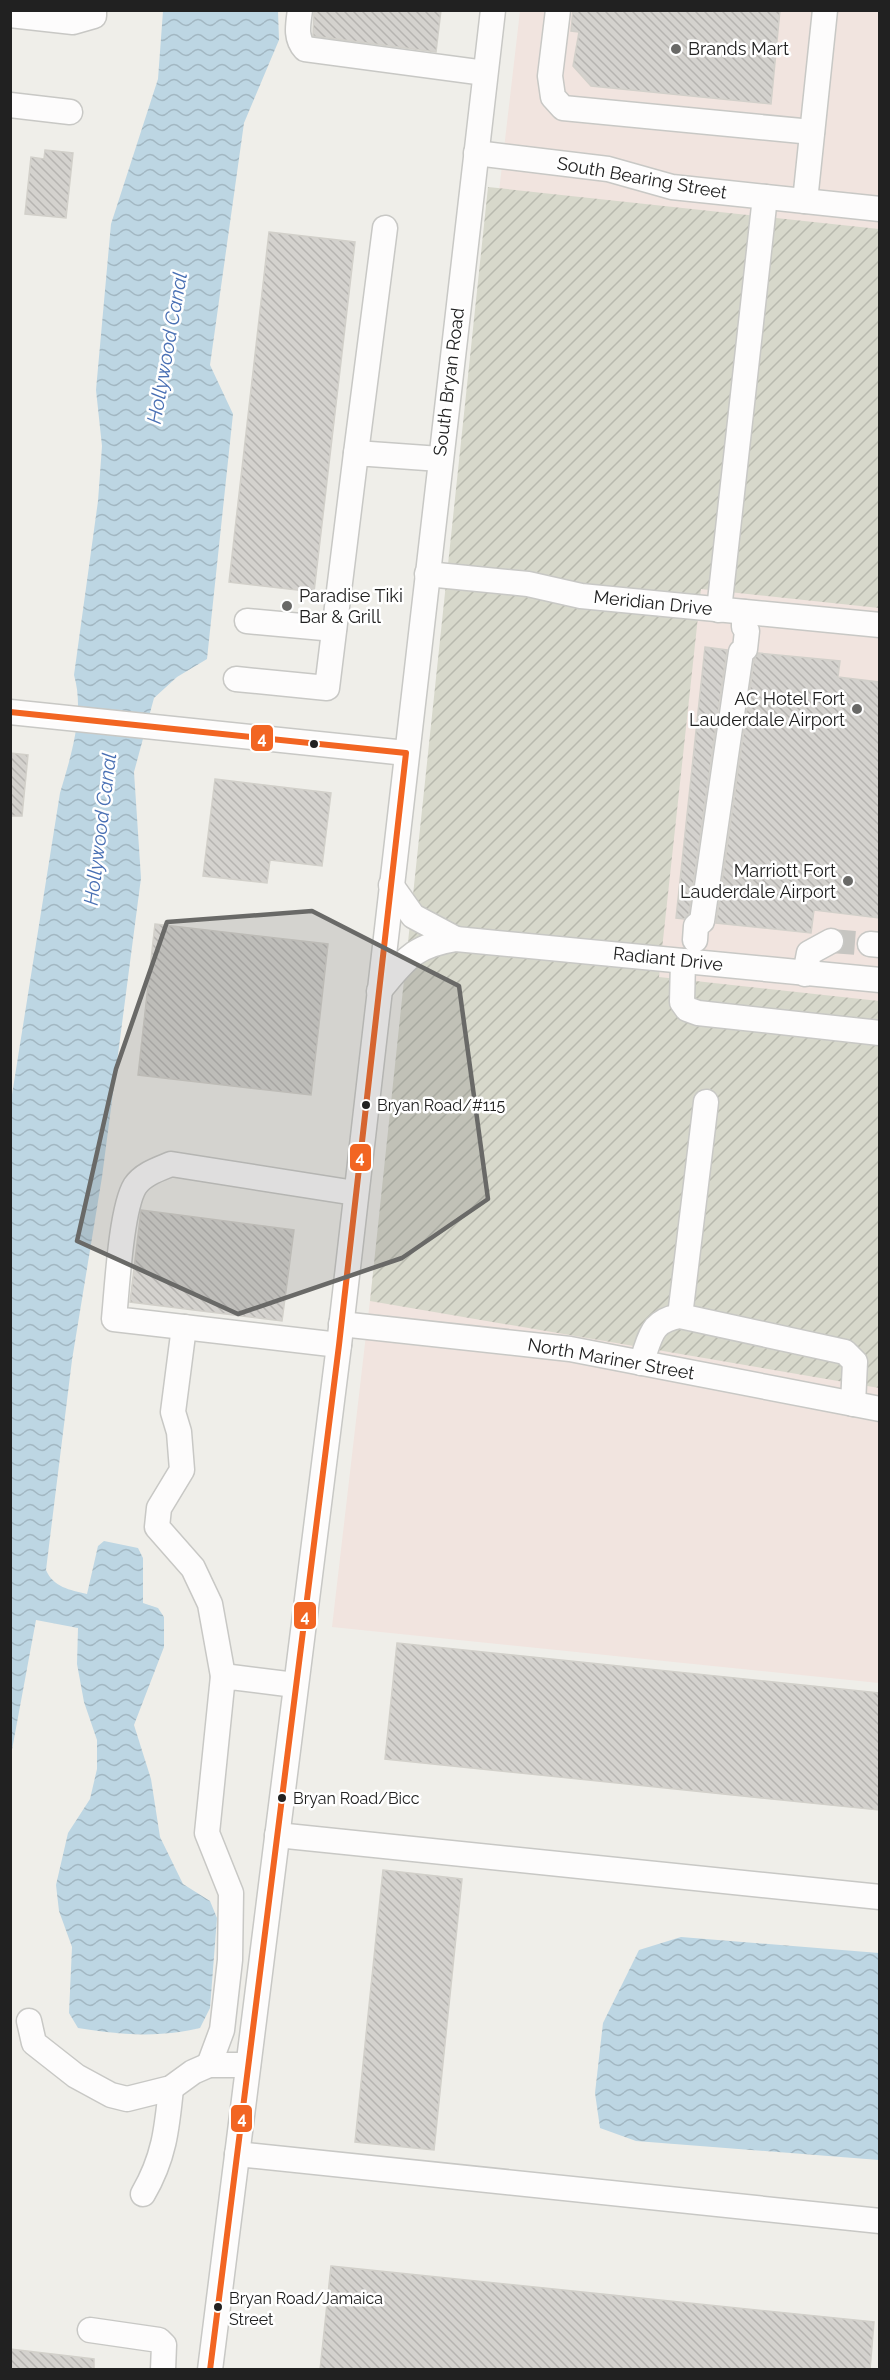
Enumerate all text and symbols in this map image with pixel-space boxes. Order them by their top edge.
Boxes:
place label: Brands Mart [688,38,789,59]
marker: Brands Mart [669,42,683,56]
street label: South Bearing Street [555,152,729,203]
water label: Hollywood Canal [142,270,192,426]
street label: South Bryan Road [429,307,468,457]
place label: Paradise Tiki Bar & Grill [299,585,403,627]
street label: Meridian Drive [593,586,714,619]
marker: Paradise Tiki Bar & Grill [280,599,294,613]
place label: AC Hotel Fort Lauderdale Airport [689,688,845,730]
marker: AC Hotel Fort Lauderdale Airport [850,702,864,716]
line badge: 4 [250,724,274,752]
text: 4 [257,729,267,748]
unlabelled marker [308,738,320,750]
water label: Hollywood Canal [79,751,121,907]
place label: Marriott Fort Lauderdale Airport [680,860,836,902]
marker: Marriott Fort Lauderdale Airport [841,874,855,888]
street label: Radiant Drive [612,942,724,975]
place label: Bryan Road/#115 [377,1096,505,1115]
marker: Bryan Road/#115 [360,1099,372,1111]
line badge: 4 [349,1143,372,1172]
text: 4 [355,1148,365,1167]
street label: North Mariner Street [526,1333,696,1384]
line badge: 4 [293,1601,317,1630]
text: 4 [300,1607,310,1626]
place label: Bryan Road/Bicc [293,1789,420,1808]
marker: Bryan Road/Bicc [276,1792,288,1804]
line badge: 4 [230,2104,253,2133]
text: 4 [237,2109,247,2128]
place label: Bryan Road/Jamaica Street [229,2289,383,2329]
marker: Bryan Road/Jamaica Street [212,2301,224,2313]

